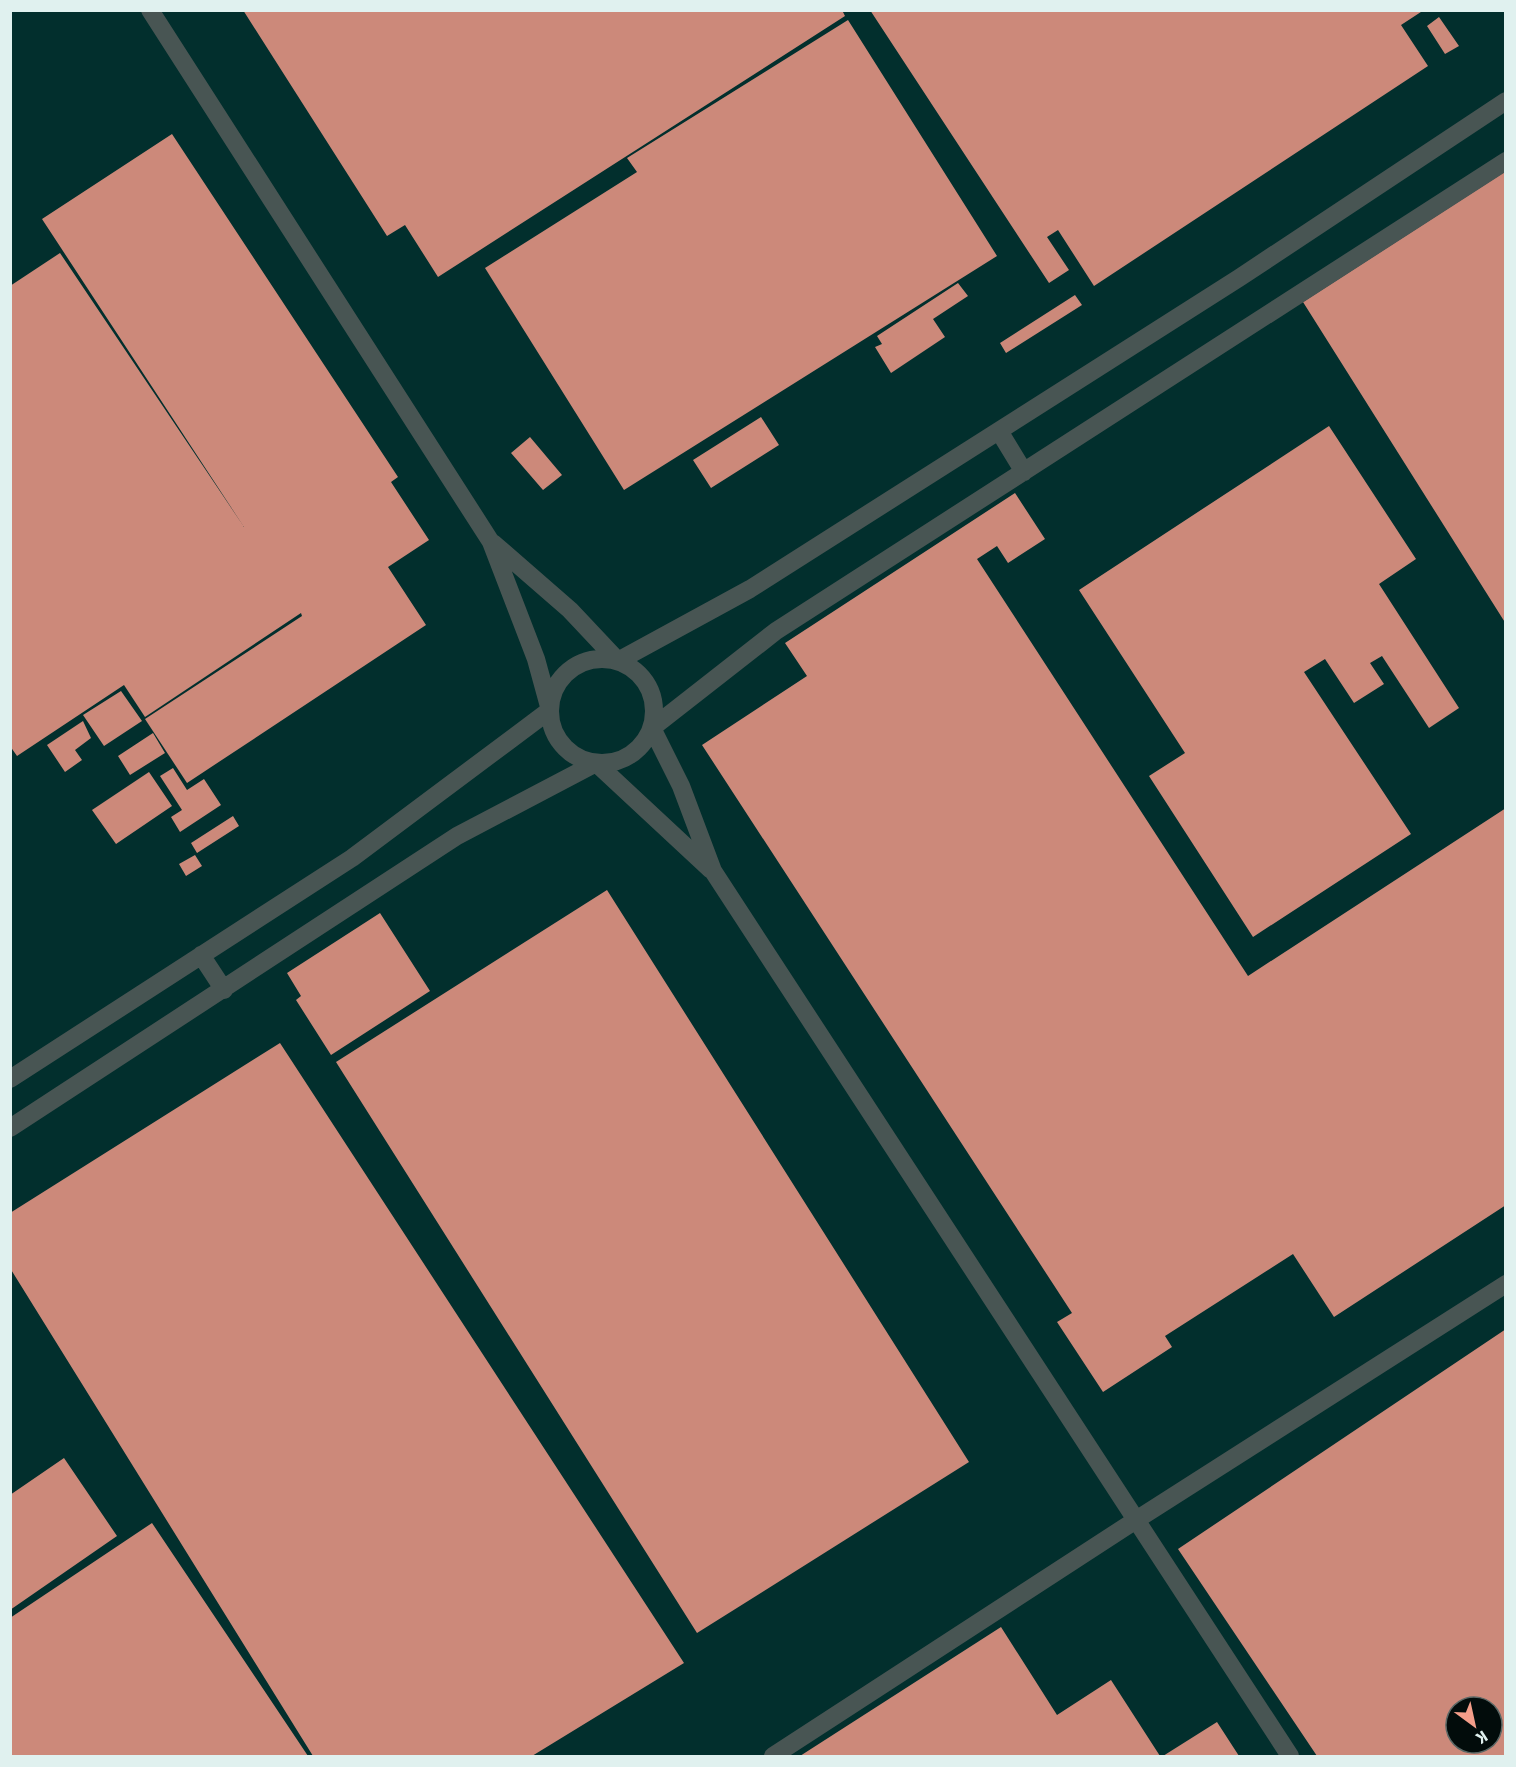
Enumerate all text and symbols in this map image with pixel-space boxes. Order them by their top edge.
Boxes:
north arrow [1444,1695,1504,1755]
text: K [1472,1727,1491,1748]

